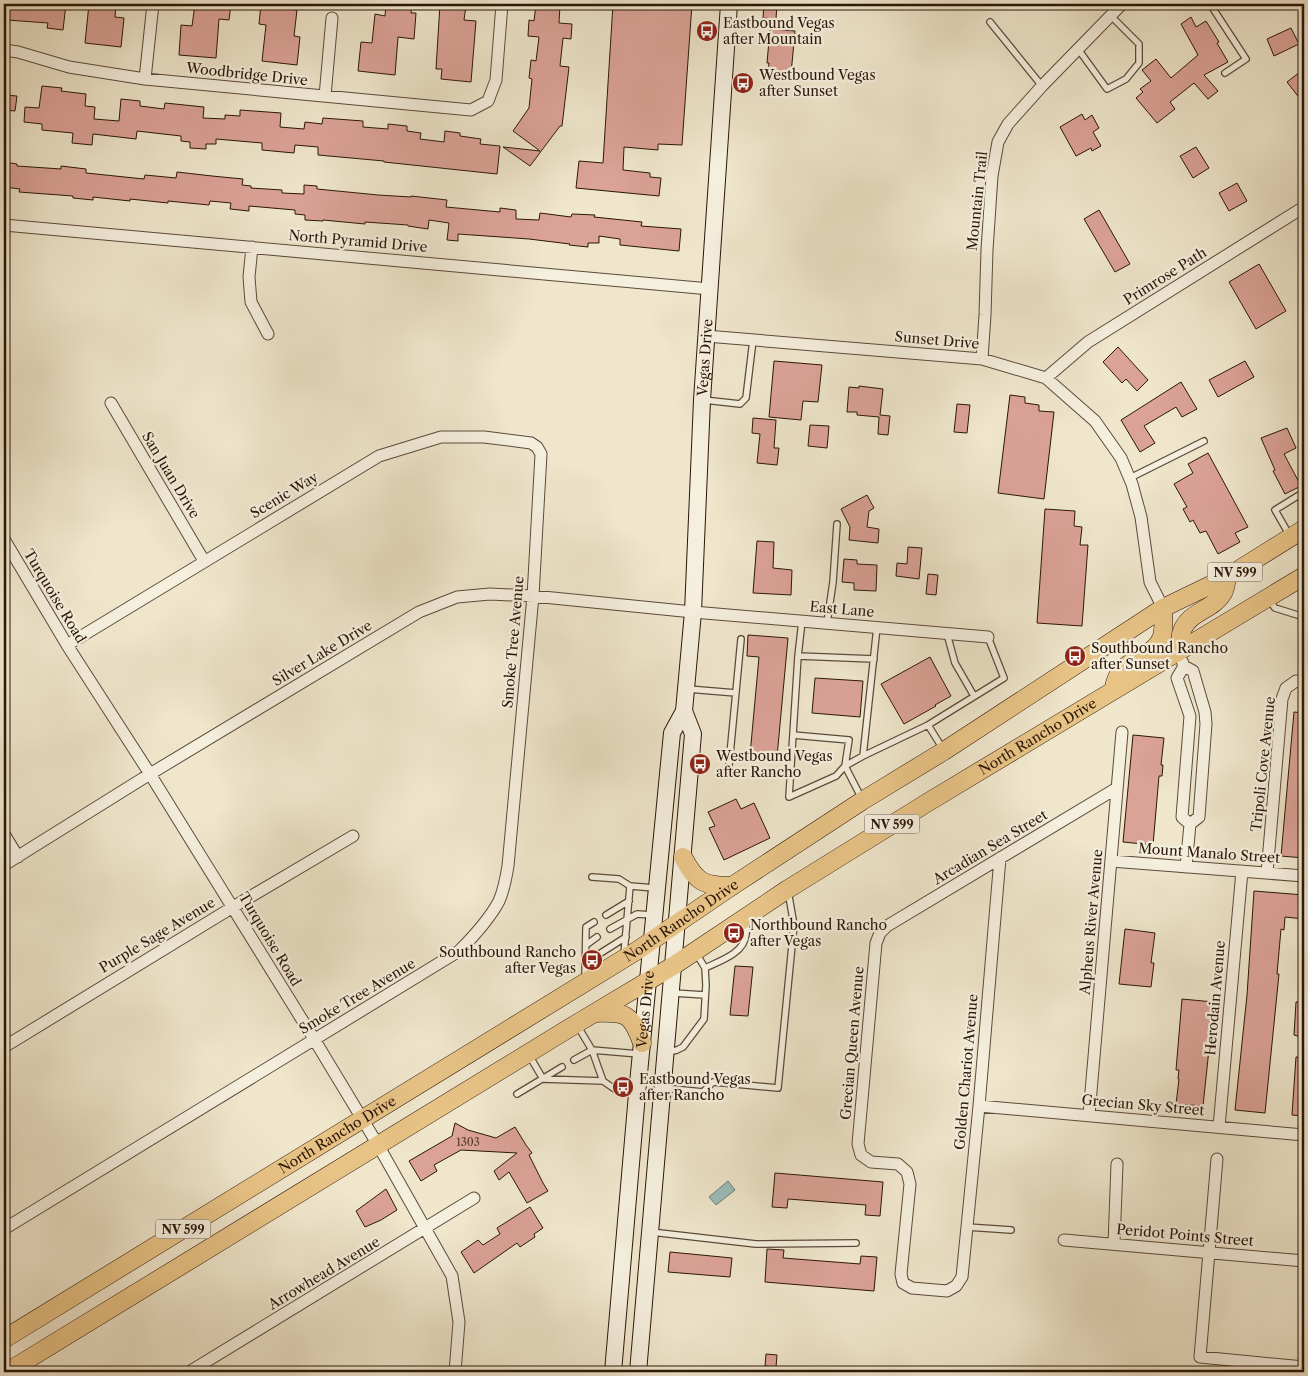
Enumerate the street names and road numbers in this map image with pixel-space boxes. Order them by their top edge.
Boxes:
street label: Woodbridge Drive [184,59,309,89]
street label: Mountain Trail [963,150,991,252]
street label: North Pyramid Drive [288,226,428,256]
street label: Primrose Path [1120,243,1210,309]
street label: Vegas Drive [693,318,717,398]
street label: Sunset Drive [894,327,980,353]
street label: San Juan Drive [138,428,204,522]
street label: Scenic Way [247,468,321,522]
street label: Turquoise Road [20,546,90,647]
road number: NV 599 [1208,562,1262,582]
street label: Smoke Tree Avenue [498,575,528,709]
street label: East Lane [809,597,875,621]
street label: Silver Lake Drive [269,616,375,690]
street label: North Rancho Drive [975,694,1100,779]
street label: Tripoli Cove Avenue [1247,695,1279,833]
street label: Arcadian Sea Street [929,806,1051,889]
road number: NV 599 [864,814,920,834]
street label: Mount Manalo Street [1137,839,1281,867]
street label: Alpheus River Avenue [1076,848,1106,997]
street label: North Rancho Drive [620,875,742,966]
street label: Turquoise Road [235,889,305,990]
street label: Purple Sage Avenue [96,893,218,977]
street label: Herodain Avenue [1201,939,1229,1056]
street label: Smoke Tree Avenue [295,954,419,1038]
street label: Grecian Queen Avenue [836,965,868,1120]
street label: Vegas Drive [632,970,658,1050]
street label: Golden Chariot Avenue [950,993,982,1151]
street label: Grecian Sky Street [1081,1091,1205,1119]
street label: North Rancho Drive [275,1092,399,1177]
road number: NV 599 [156,1220,210,1238]
street label: Peridot Points Street [1116,1220,1254,1250]
street label: Arrowhead Avenue [264,1232,383,1314]

